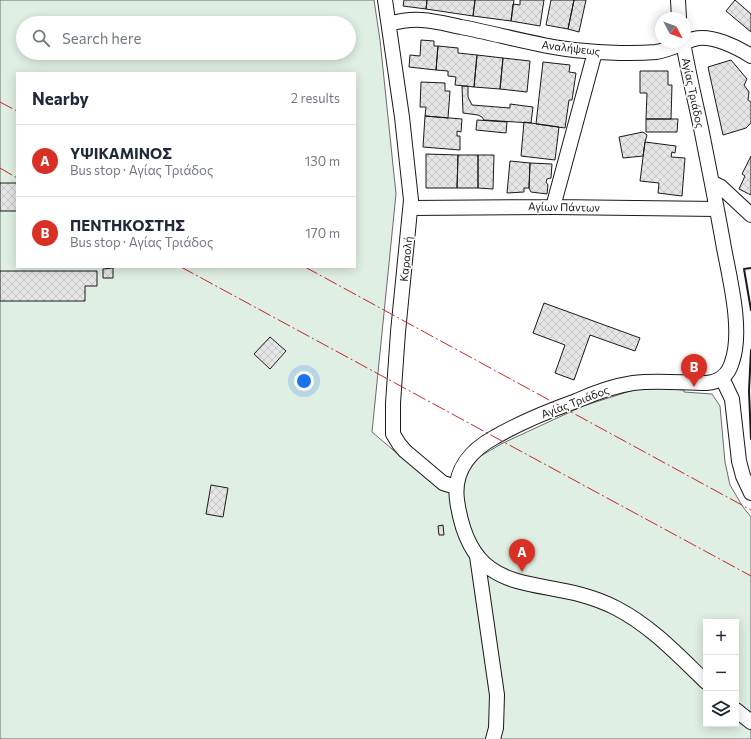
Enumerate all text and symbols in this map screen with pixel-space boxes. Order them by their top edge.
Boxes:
north arrow [655,12,691,48]
search box [16,16,356,60]
icon: search [30,27,52,49]
text: Search here [62,29,141,47]
street label: Αναλήψεως [541,37,601,58]
street label: Αγίας Τριάδος [680,57,707,129]
text: Nearby [32,88,89,109]
text: 2 results [291,90,340,106]
text: ΥΨΙΚΑΜΙΝΟΣ [70,144,172,162]
text: A [40,153,50,169]
text: 130 m [305,153,340,169]
text: Bus stop · Αγίας Τριάδος [70,162,213,178]
street label: Αγίων Πάντων [528,199,600,214]
text: ΠΕΝΤΗΚΟΣΤΗΣ [70,216,185,234]
text: B [41,225,49,241]
text: 170 m [305,225,340,241]
text: Bus stop · Αγίας Τριάδος [70,234,213,250]
street label: Καραολή [397,236,414,282]
pin: B [681,354,707,387]
your location [294,371,314,391]
street label: Αγίας Τριάδος [539,383,611,420]
pin: A [509,539,535,572]
map controls [703,619,739,727]
button: + [703,619,739,655]
button: − [703,655,739,691]
button: layers [703,691,739,727]

